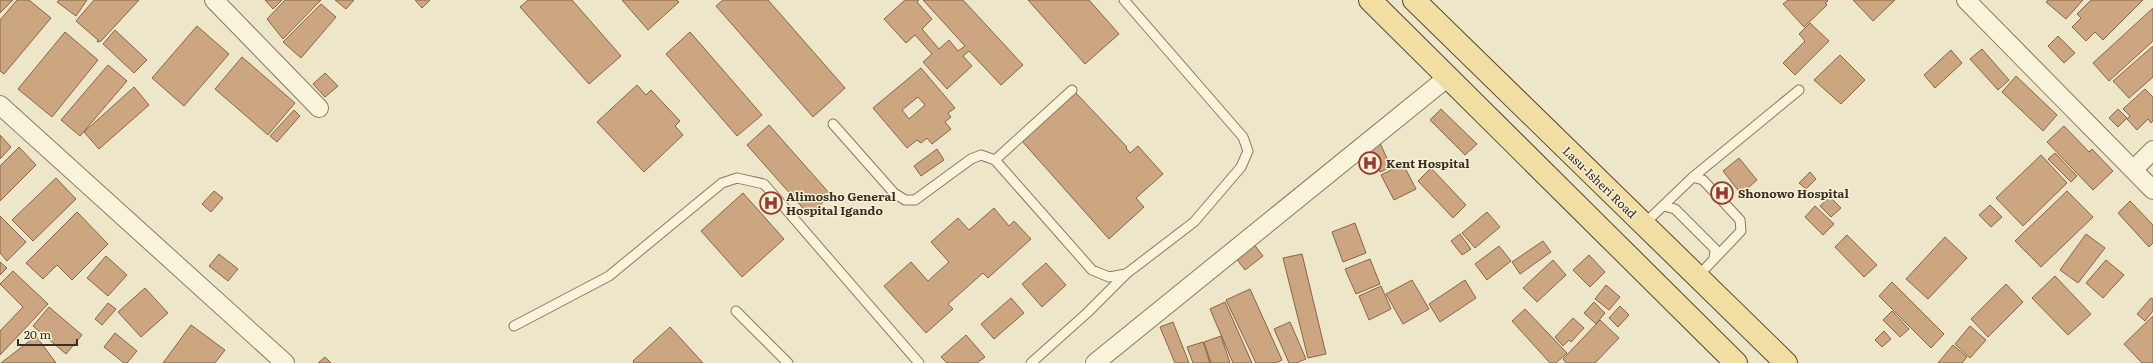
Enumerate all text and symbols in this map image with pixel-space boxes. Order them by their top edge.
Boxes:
street label: Lasu-Isheri Road [1559,142,1642,223]
hospital icon: Kent Hospital [1357,150,1383,176]
place label: Kent Hospital [1386,154,1470,172]
hospital icon: Shonowo Hospital [1709,180,1735,206]
place label: Shonowo Hospital [1738,184,1850,202]
place label: Alimosho General Hospital Igando [786,187,896,219]
hospital icon: Alimosho General Hospital Igando [758,190,784,216]
scale bar [18,321,77,347]
text: 20 m [24,325,51,343]

